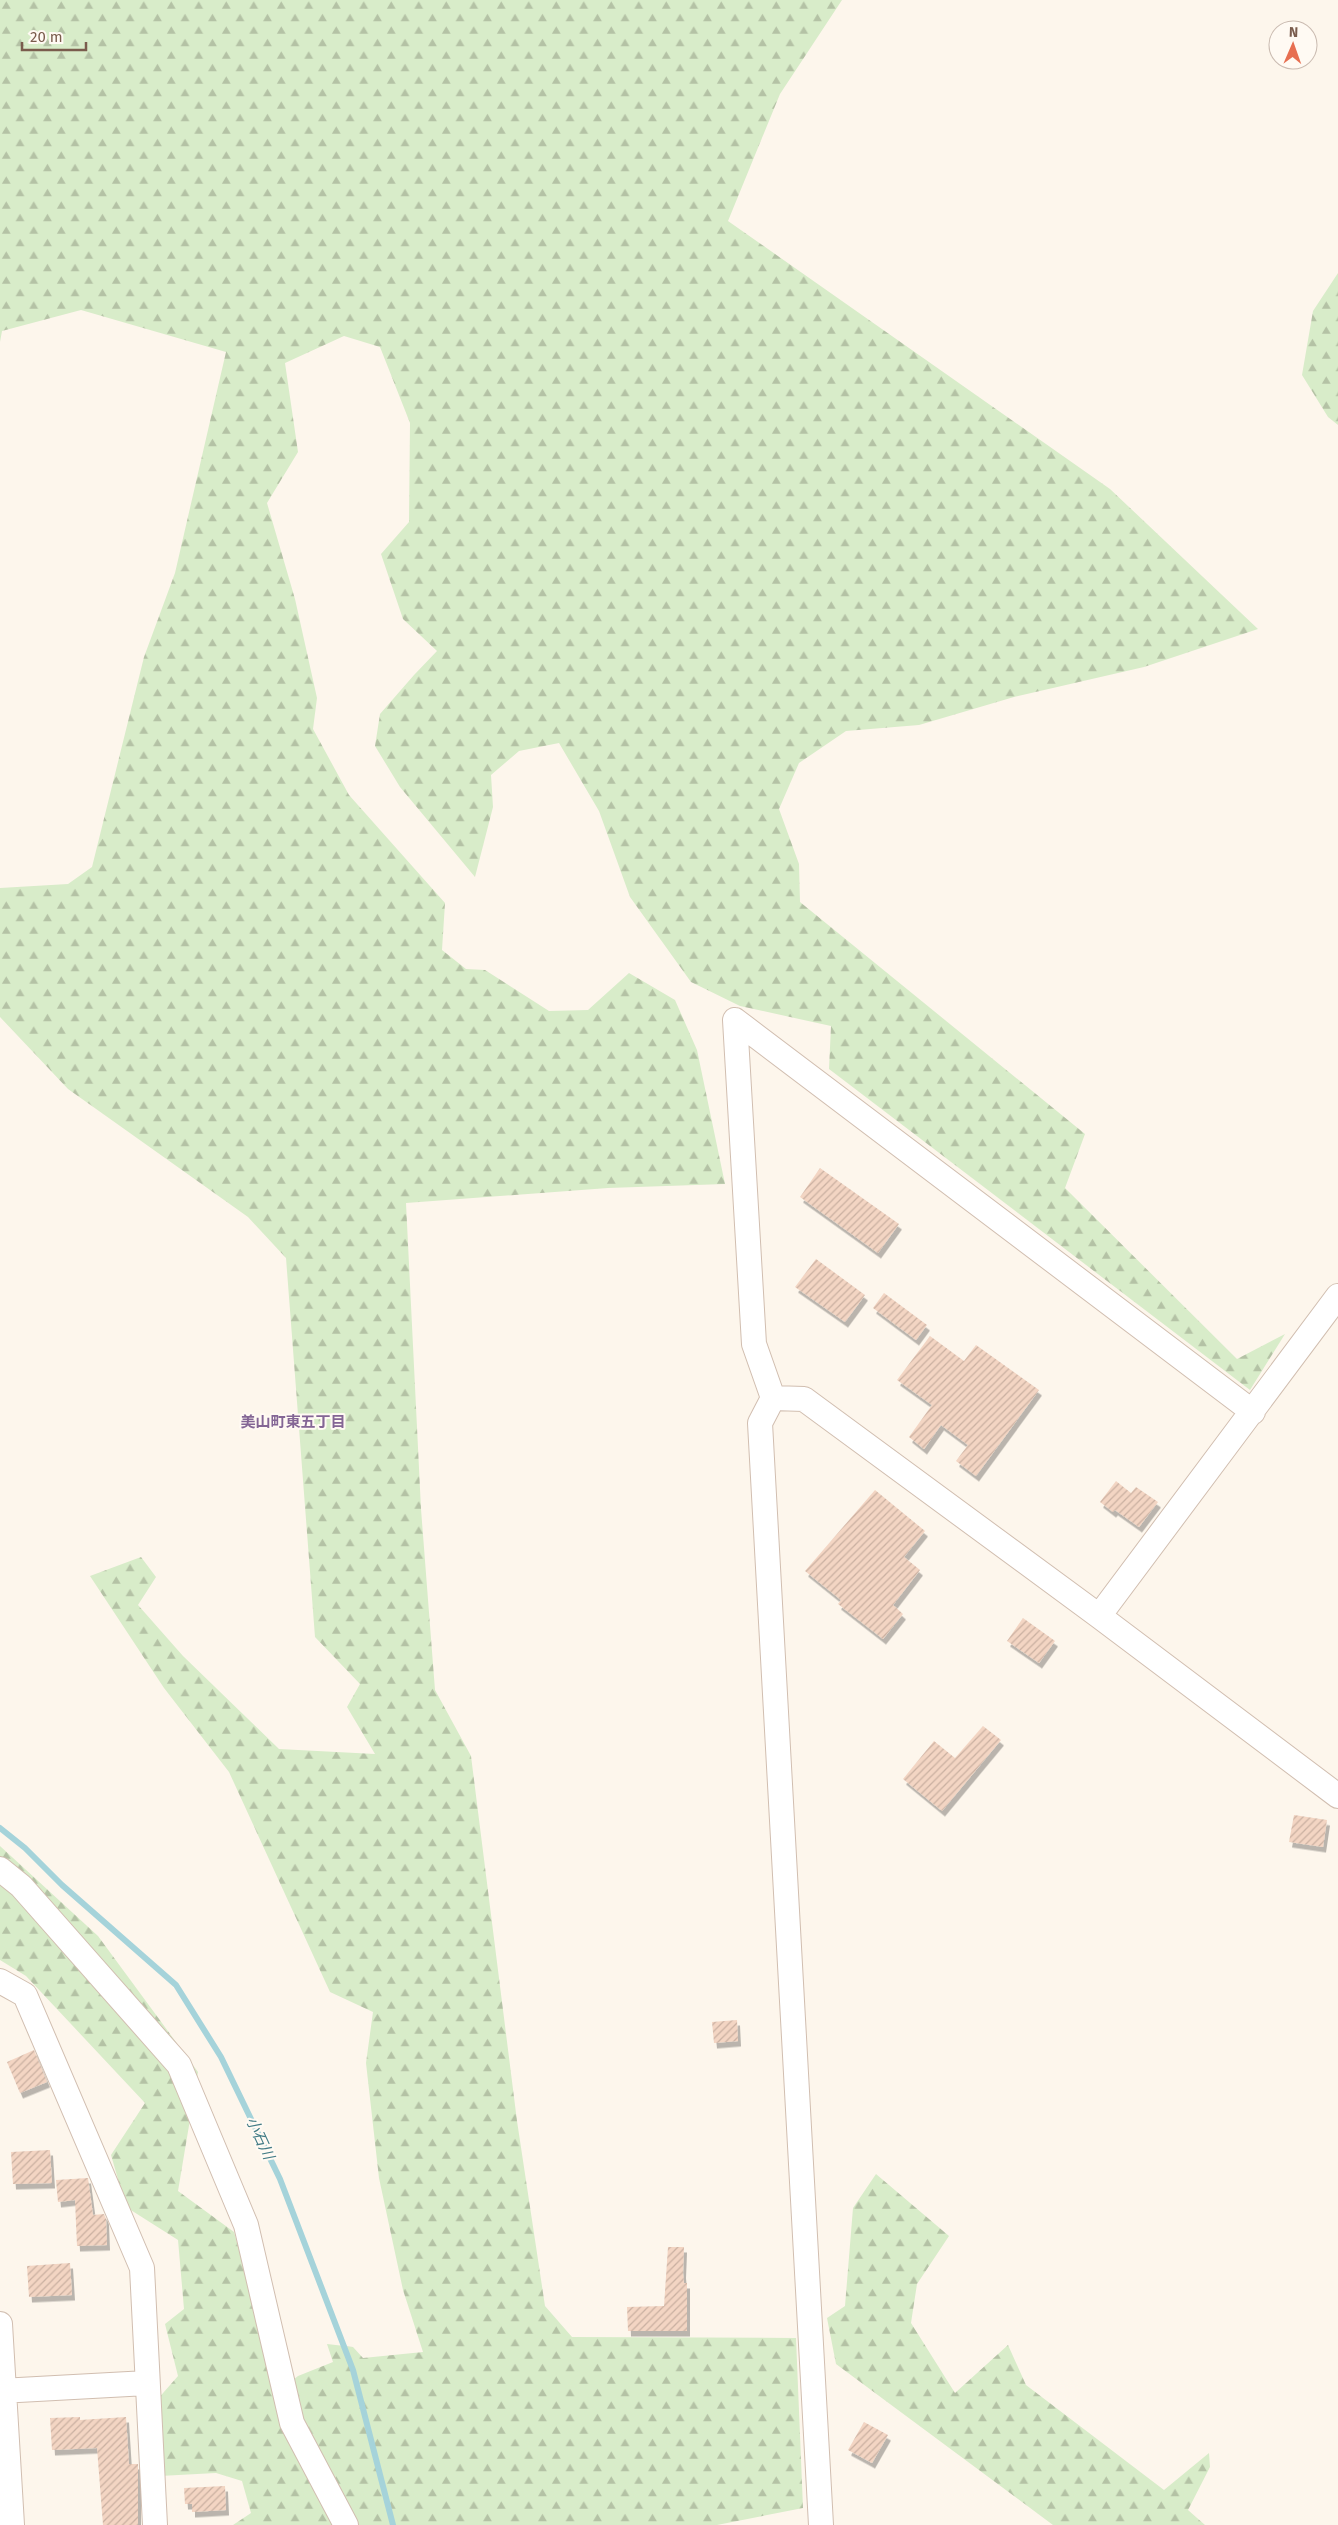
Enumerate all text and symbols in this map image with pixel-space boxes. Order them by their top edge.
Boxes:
scale bar [22,20,86,52]
north arrow [1268,20,1318,70]
text: N [1288,24,1298,41]
text: 20 m [30,28,63,46]
district label: 美山町東五丁目 [240,1413,346,1431]
water label: 小石川 [242,2114,279,2164]

